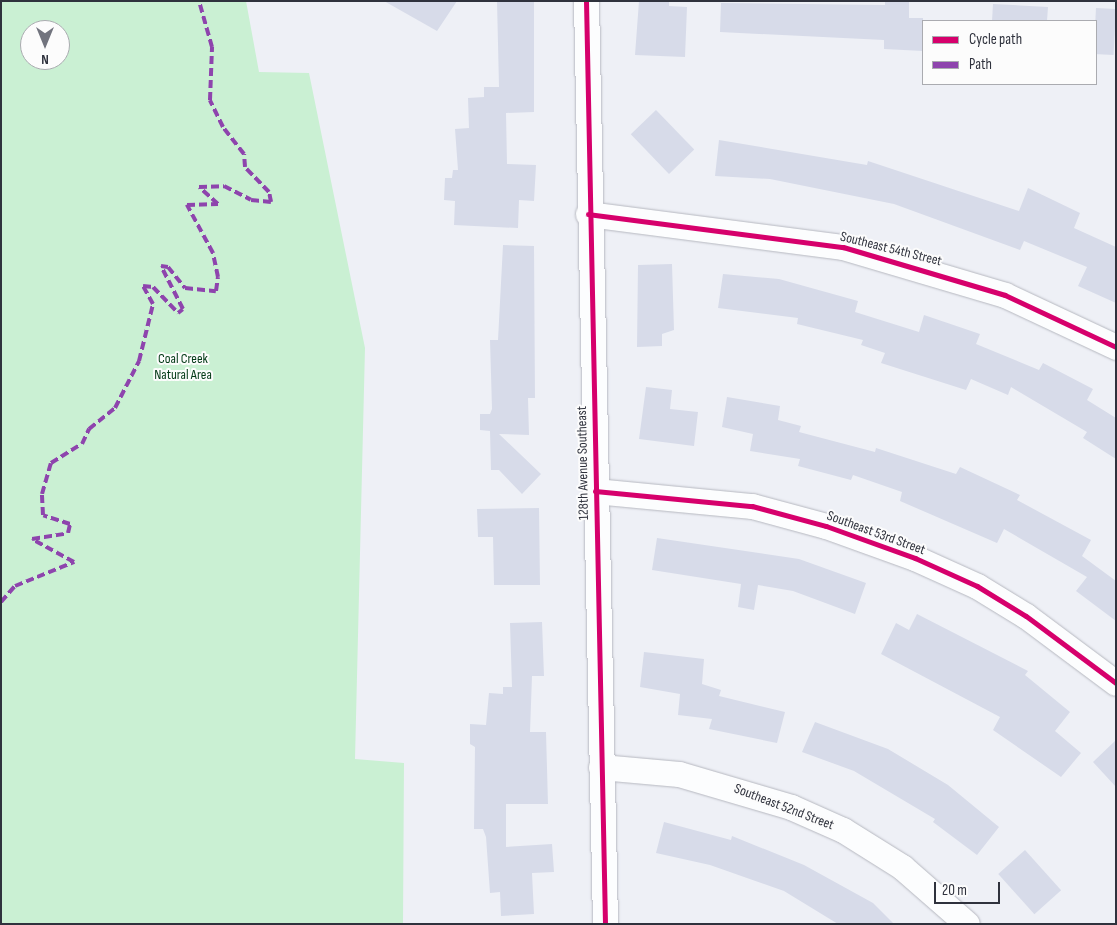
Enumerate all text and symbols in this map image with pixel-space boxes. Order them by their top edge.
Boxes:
north arrow [20,20,70,70]
legend [922,20,1097,85]
text: Cycle path [969,30,1022,49]
text: N [41,51,49,68]
text: Path [969,55,992,74]
street label: Southeast 54th Street [839,228,943,270]
park label: Coal Creek Natural Area [154,351,212,384]
street label: 128th Avenue Southeast [574,406,592,520]
street label: Southeast 53rd Street [825,507,927,559]
street label: Southeast 52nd Street [732,780,836,834]
scale bar [937,872,1003,904]
text: 20 m [942,881,967,900]

